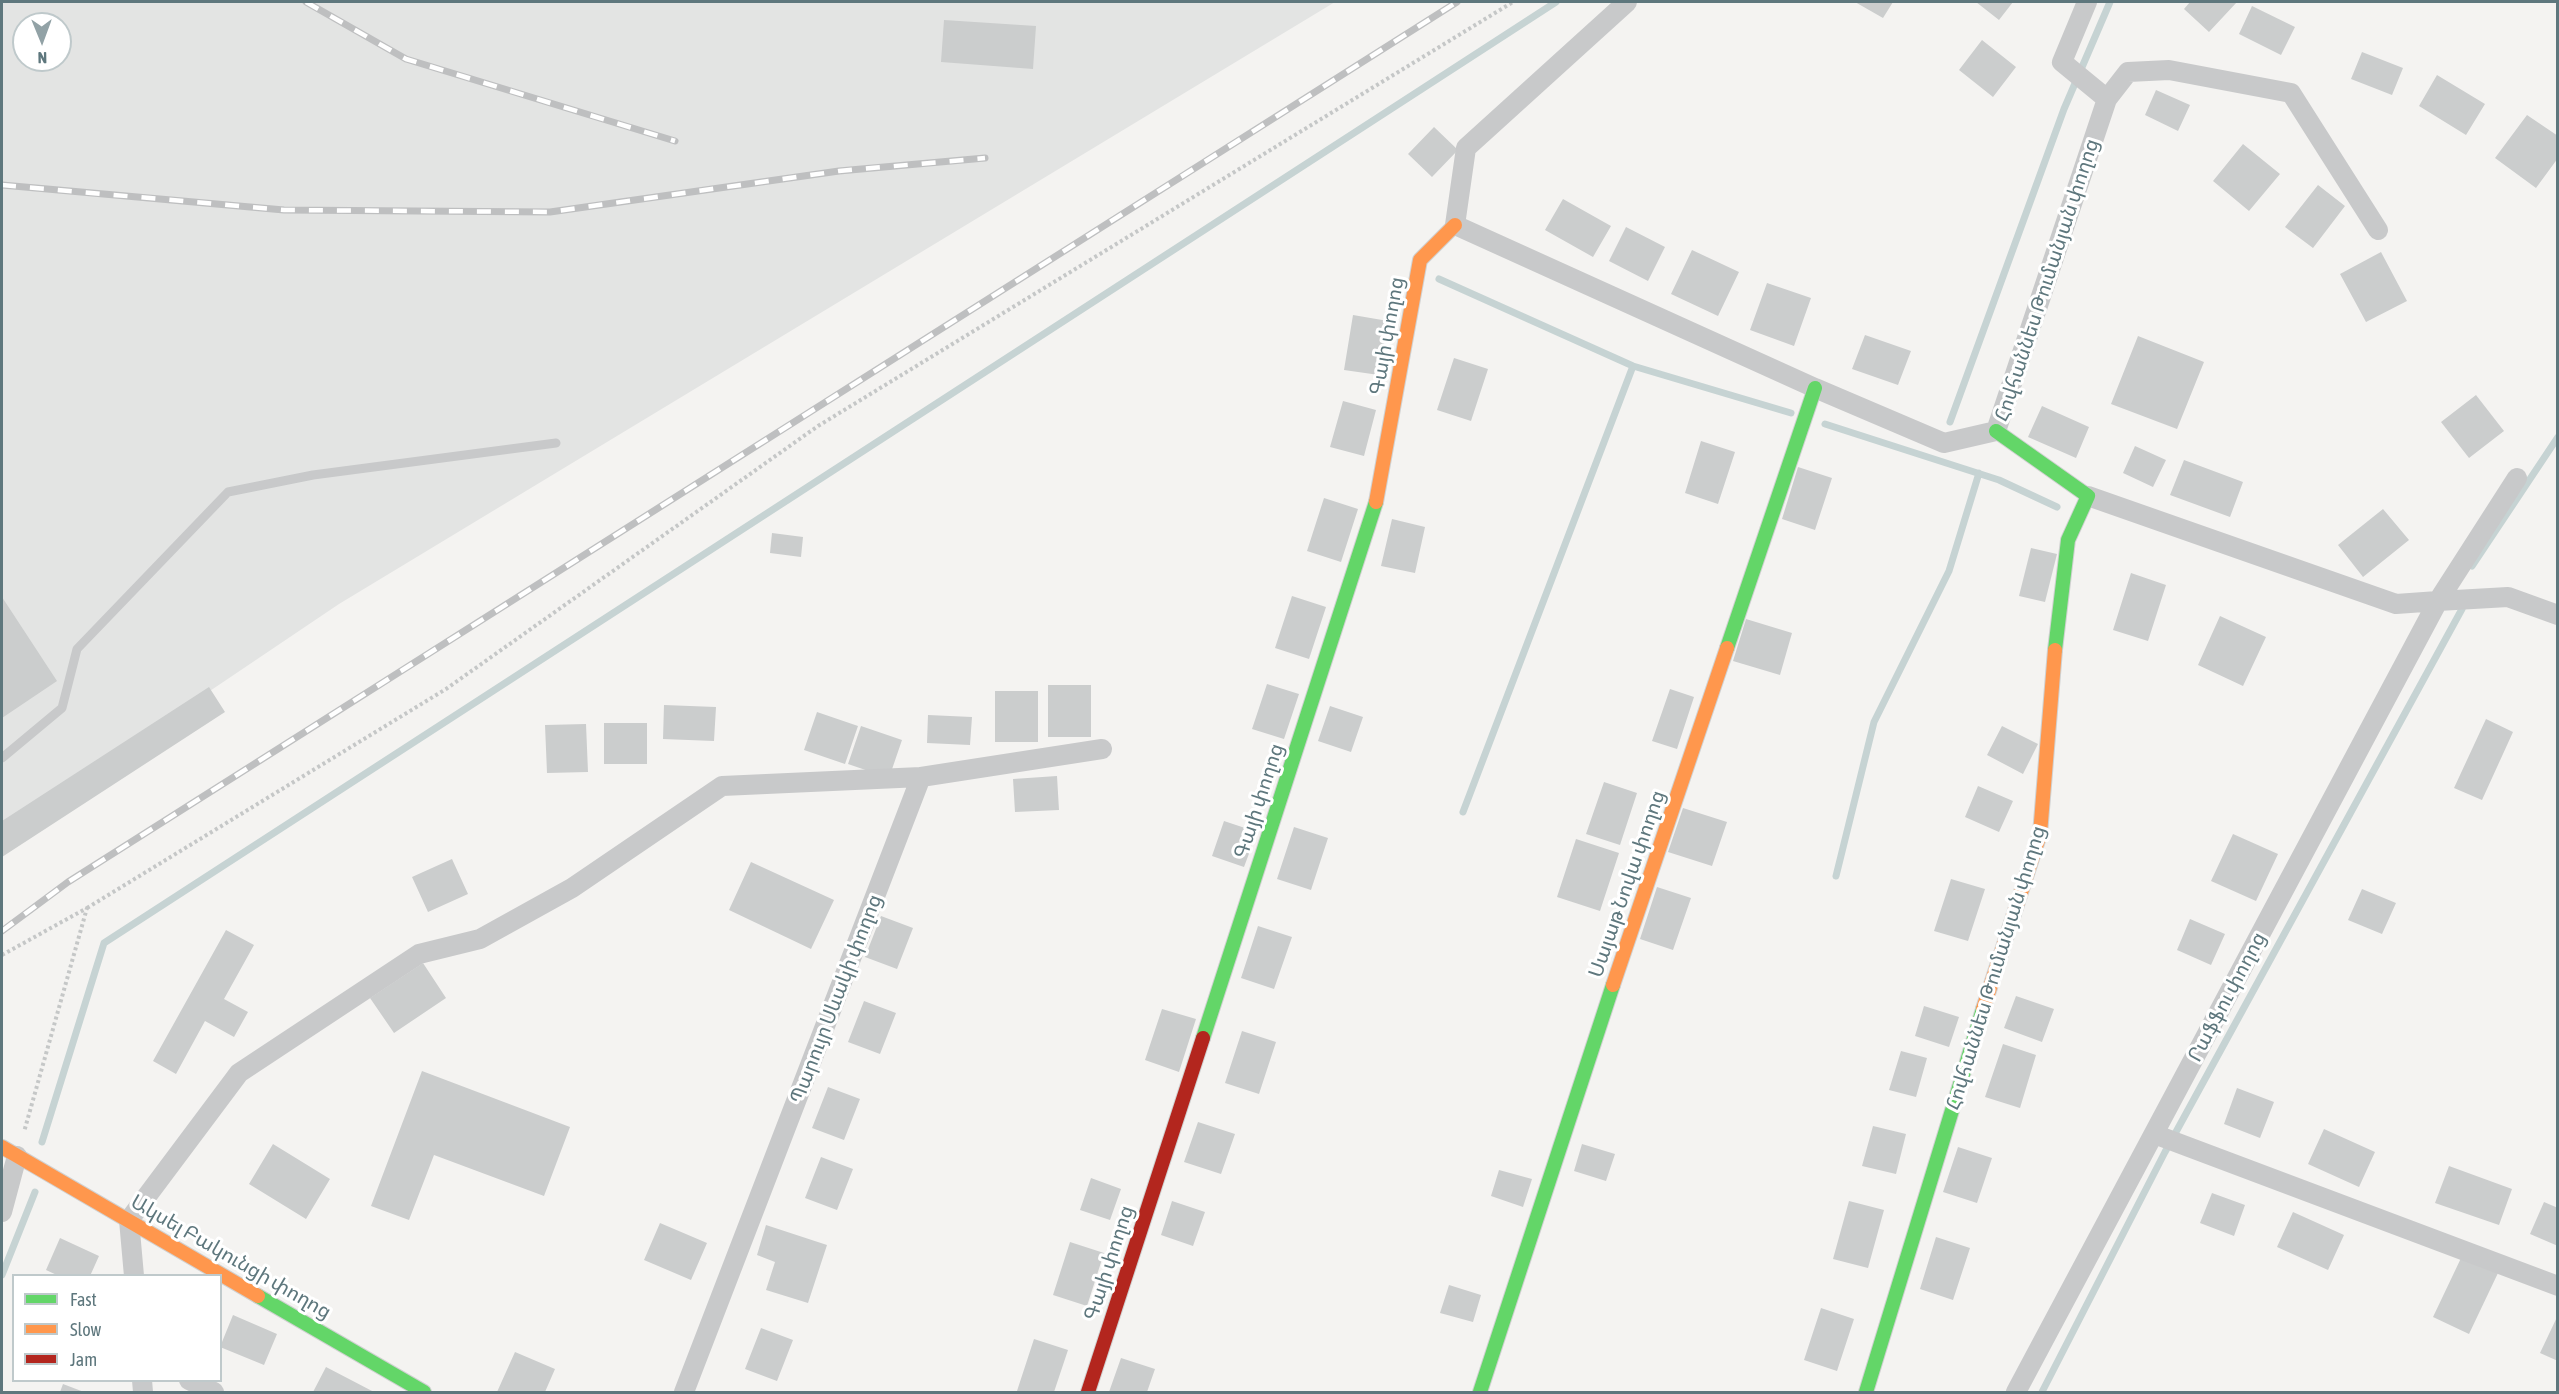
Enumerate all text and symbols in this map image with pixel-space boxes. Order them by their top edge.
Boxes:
north arrow [12,12,72,72]
text: N [37,49,47,67]
street label: Հովհաննես Թումանյան փողոց [1990,136,2104,424]
street label: Գայի փողոց [1365,275,1409,397]
street label: Գայի փողոց [1229,740,1289,862]
street label: Սայաթ Նովա փողոց [1584,787,1670,981]
street label: Հովհաննես Թումանյան փողոց [1941,823,2051,1113]
street label: Պարույր Սևակի փողոց [785,891,887,1107]
street label: Րաֆֆու փողոց [2183,928,2271,1066]
street label: Ակսել Բակունցի փողոց [127,1190,335,1324]
street label: Գայի փողոց [1079,1202,1139,1324]
legend [12,1274,222,1382]
text: Fast [70,1289,97,1310]
text: Slow [70,1319,101,1340]
text: Jam [70,1349,97,1370]

